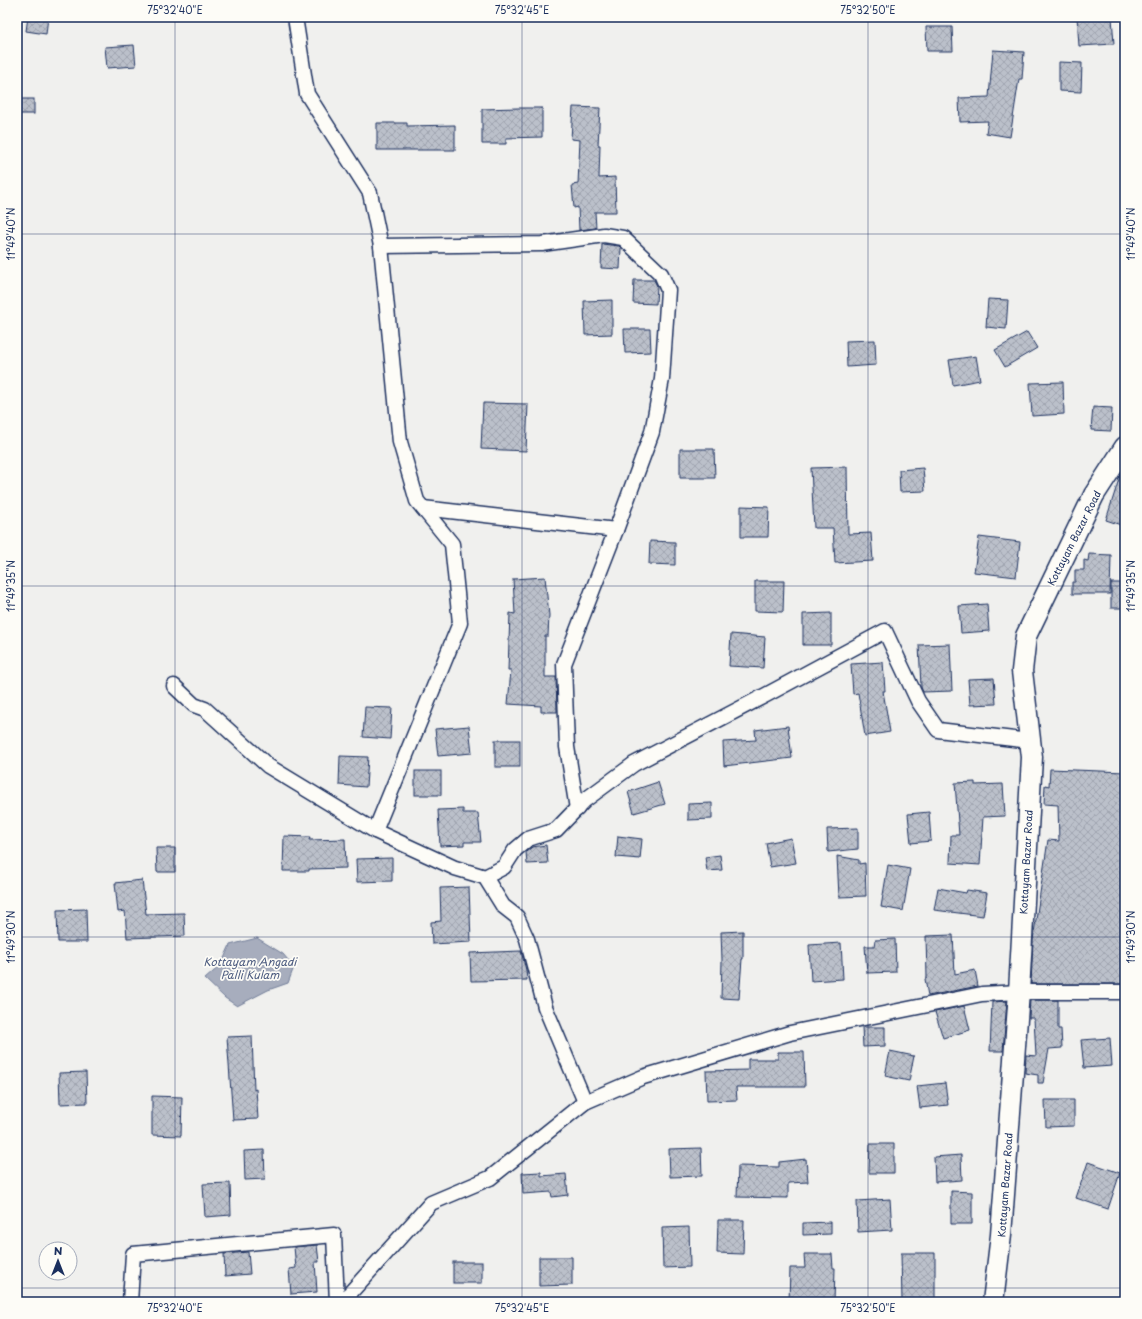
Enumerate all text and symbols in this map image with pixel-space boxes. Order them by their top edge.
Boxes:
text: 75°32'40"E [147,2,203,17]
text: 75°32'45"E [495,2,549,17]
text: 75°32'50"E [840,2,896,17]
text: 11°49'40"N [3,207,18,261]
text: 11°49'40"N [1123,207,1138,261]
street label: Kottayam Bazar Road [1043,488,1104,588]
text: 11°49'35"N [3,560,18,612]
text: 11°49'35"N [1123,560,1138,612]
street label: Kottayam Bazar Road [1015,809,1036,915]
text: 11°49'30"N [3,910,18,964]
text: 11°49'30"N [1123,910,1138,964]
water label: Kottayam Angadi Palli Kulam [203,953,298,983]
street label: Kottayam Bazar Road [993,1132,1016,1238]
north arrow [38,1241,78,1281]
text: N [54,1242,63,1259]
text: 75°32'40"E [147,1300,203,1315]
text: 75°32'45"E [495,1300,549,1315]
text: 75°32'50"E [840,1300,896,1315]

